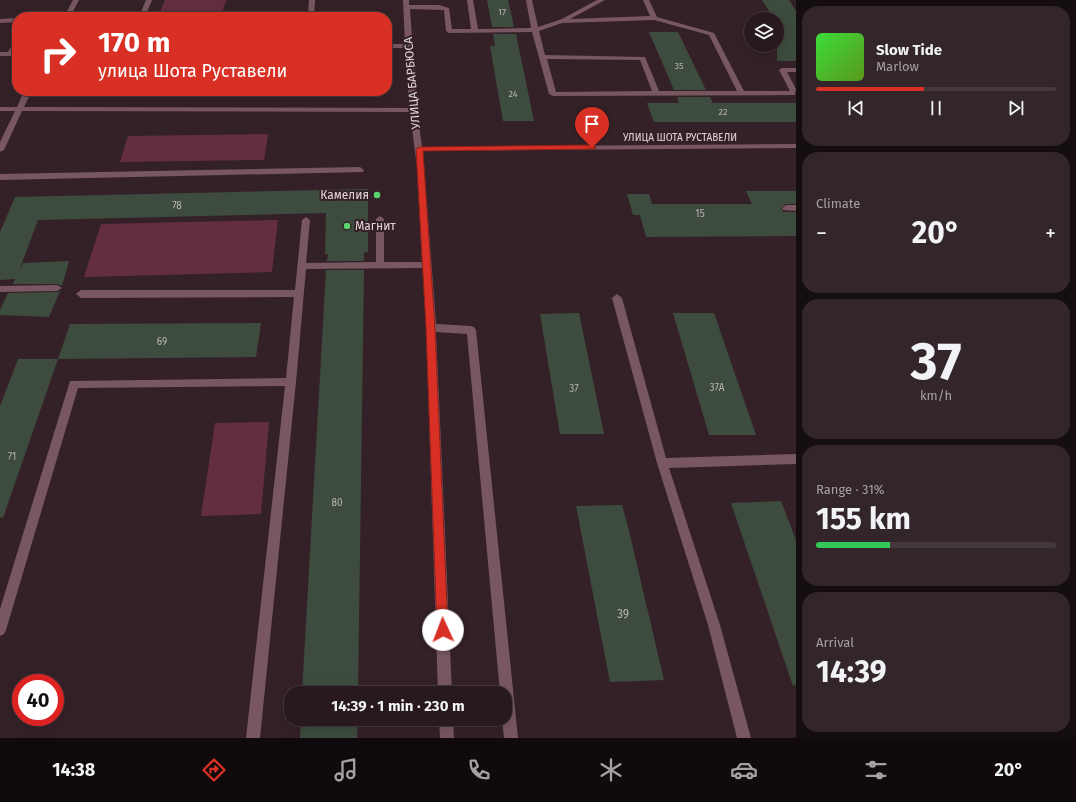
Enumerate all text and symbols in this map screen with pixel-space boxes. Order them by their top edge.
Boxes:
house number: 17 [498,7,506,17]
map controls [744,12,784,52]
button: layers [744,12,784,52]
text: 170 m [98,26,170,59]
icon: right [32,28,84,80]
street label: УЛИЦА БАРБЮСА [401,36,423,130]
text: Slow Tide [876,41,942,59]
text: Marlow [876,59,919,74]
text: улица Шота Руставели [98,60,287,82]
house number: 35 [674,61,684,71]
house number: 24 [508,89,518,99]
icon: previous [845,97,867,119]
icon: pause [925,97,947,119]
icon: next [1005,97,1027,119]
pin [575,107,609,148]
house number: 22 [719,107,727,117]
icon: arrive [581,113,603,135]
street label: УЛИЦА ШОТА РУСТАВЕЛИ [623,132,737,144]
place label: Камелия [320,188,369,202]
marker: Камелия [372,190,382,200]
text: Climate [816,196,860,211]
house number: 78 [172,200,182,212]
house number: 15 [695,208,705,220]
text: 20° [912,215,960,251]
place label: Магнит [355,219,396,233]
text: − [816,220,827,247]
text: + [1045,220,1056,247]
marker: Магнит [342,221,352,231]
text: 37 [910,330,962,393]
house number: 69 [157,336,167,348]
house number: 37А [710,382,725,394]
house number: 37 [569,383,579,395]
text: km/h [920,388,952,403]
house number: 71 [8,451,16,463]
text: Range · 31% [816,482,885,497]
house number: 80 [331,497,343,509]
text: 155 km [816,501,911,537]
house number: 39 [617,607,629,621]
position arrow [422,609,464,651]
text: Arrival [816,635,854,650]
text: 14:39 [816,654,887,690]
speed limit sign: 40 [12,674,64,726]
text: 14:39 · 1 min · 230 m [331,697,465,715]
icon: directions [200,756,228,784]
icon: music [332,756,360,784]
icon: phone [465,756,493,784]
icon: climate [597,756,625,784]
icon: car [730,756,758,784]
icon: filters [862,756,890,784]
text: 14:38 [52,759,95,781]
text: 20° [994,759,1024,781]

